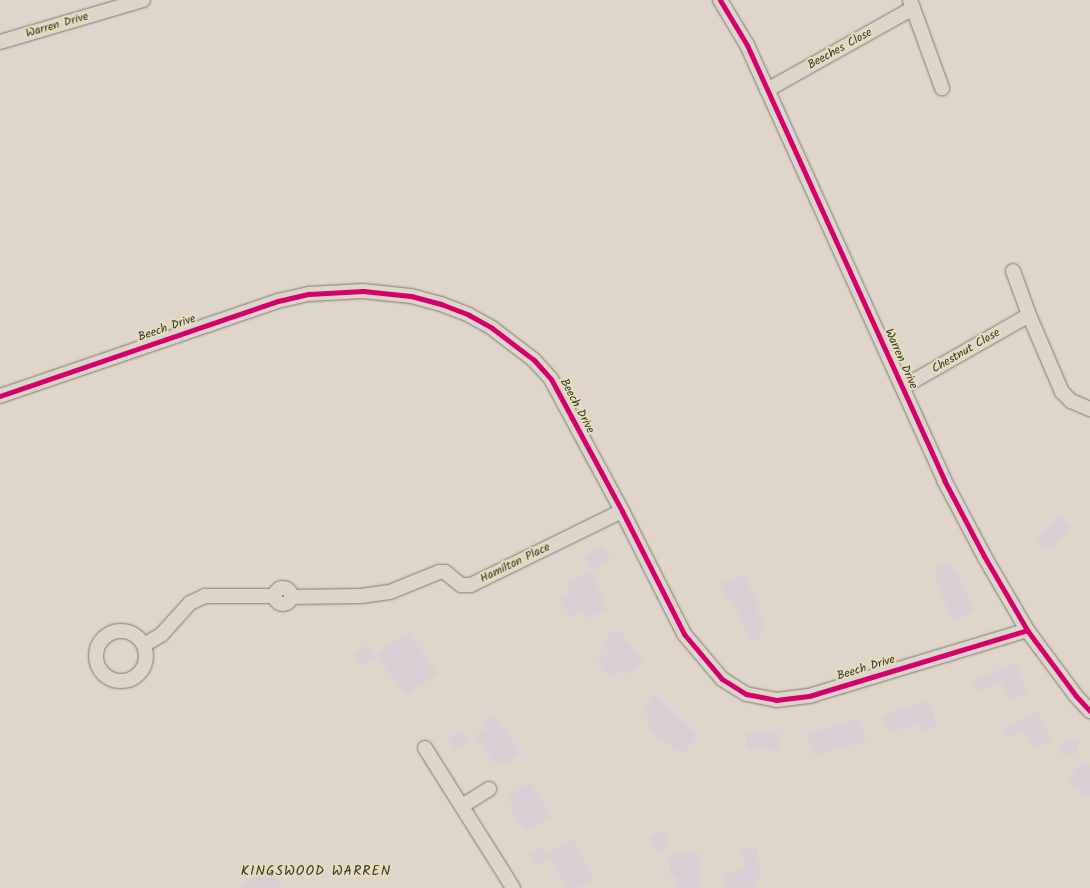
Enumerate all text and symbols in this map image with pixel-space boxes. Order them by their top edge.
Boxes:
street label: Warren Drive [24,9,90,41]
street label: Beeches Close [805,25,875,73]
street label: Beech Drive [136,311,198,345]
street label: Chestnut Close [929,326,1003,376]
street label: Warren Drive [881,327,921,391]
street label: Beech Drive [557,376,597,436]
street label: Hamilton Place [478,540,552,586]
street label: Beech Drive [835,652,897,684]
district label: KINGSWOOD WARREN [239,863,393,879]

